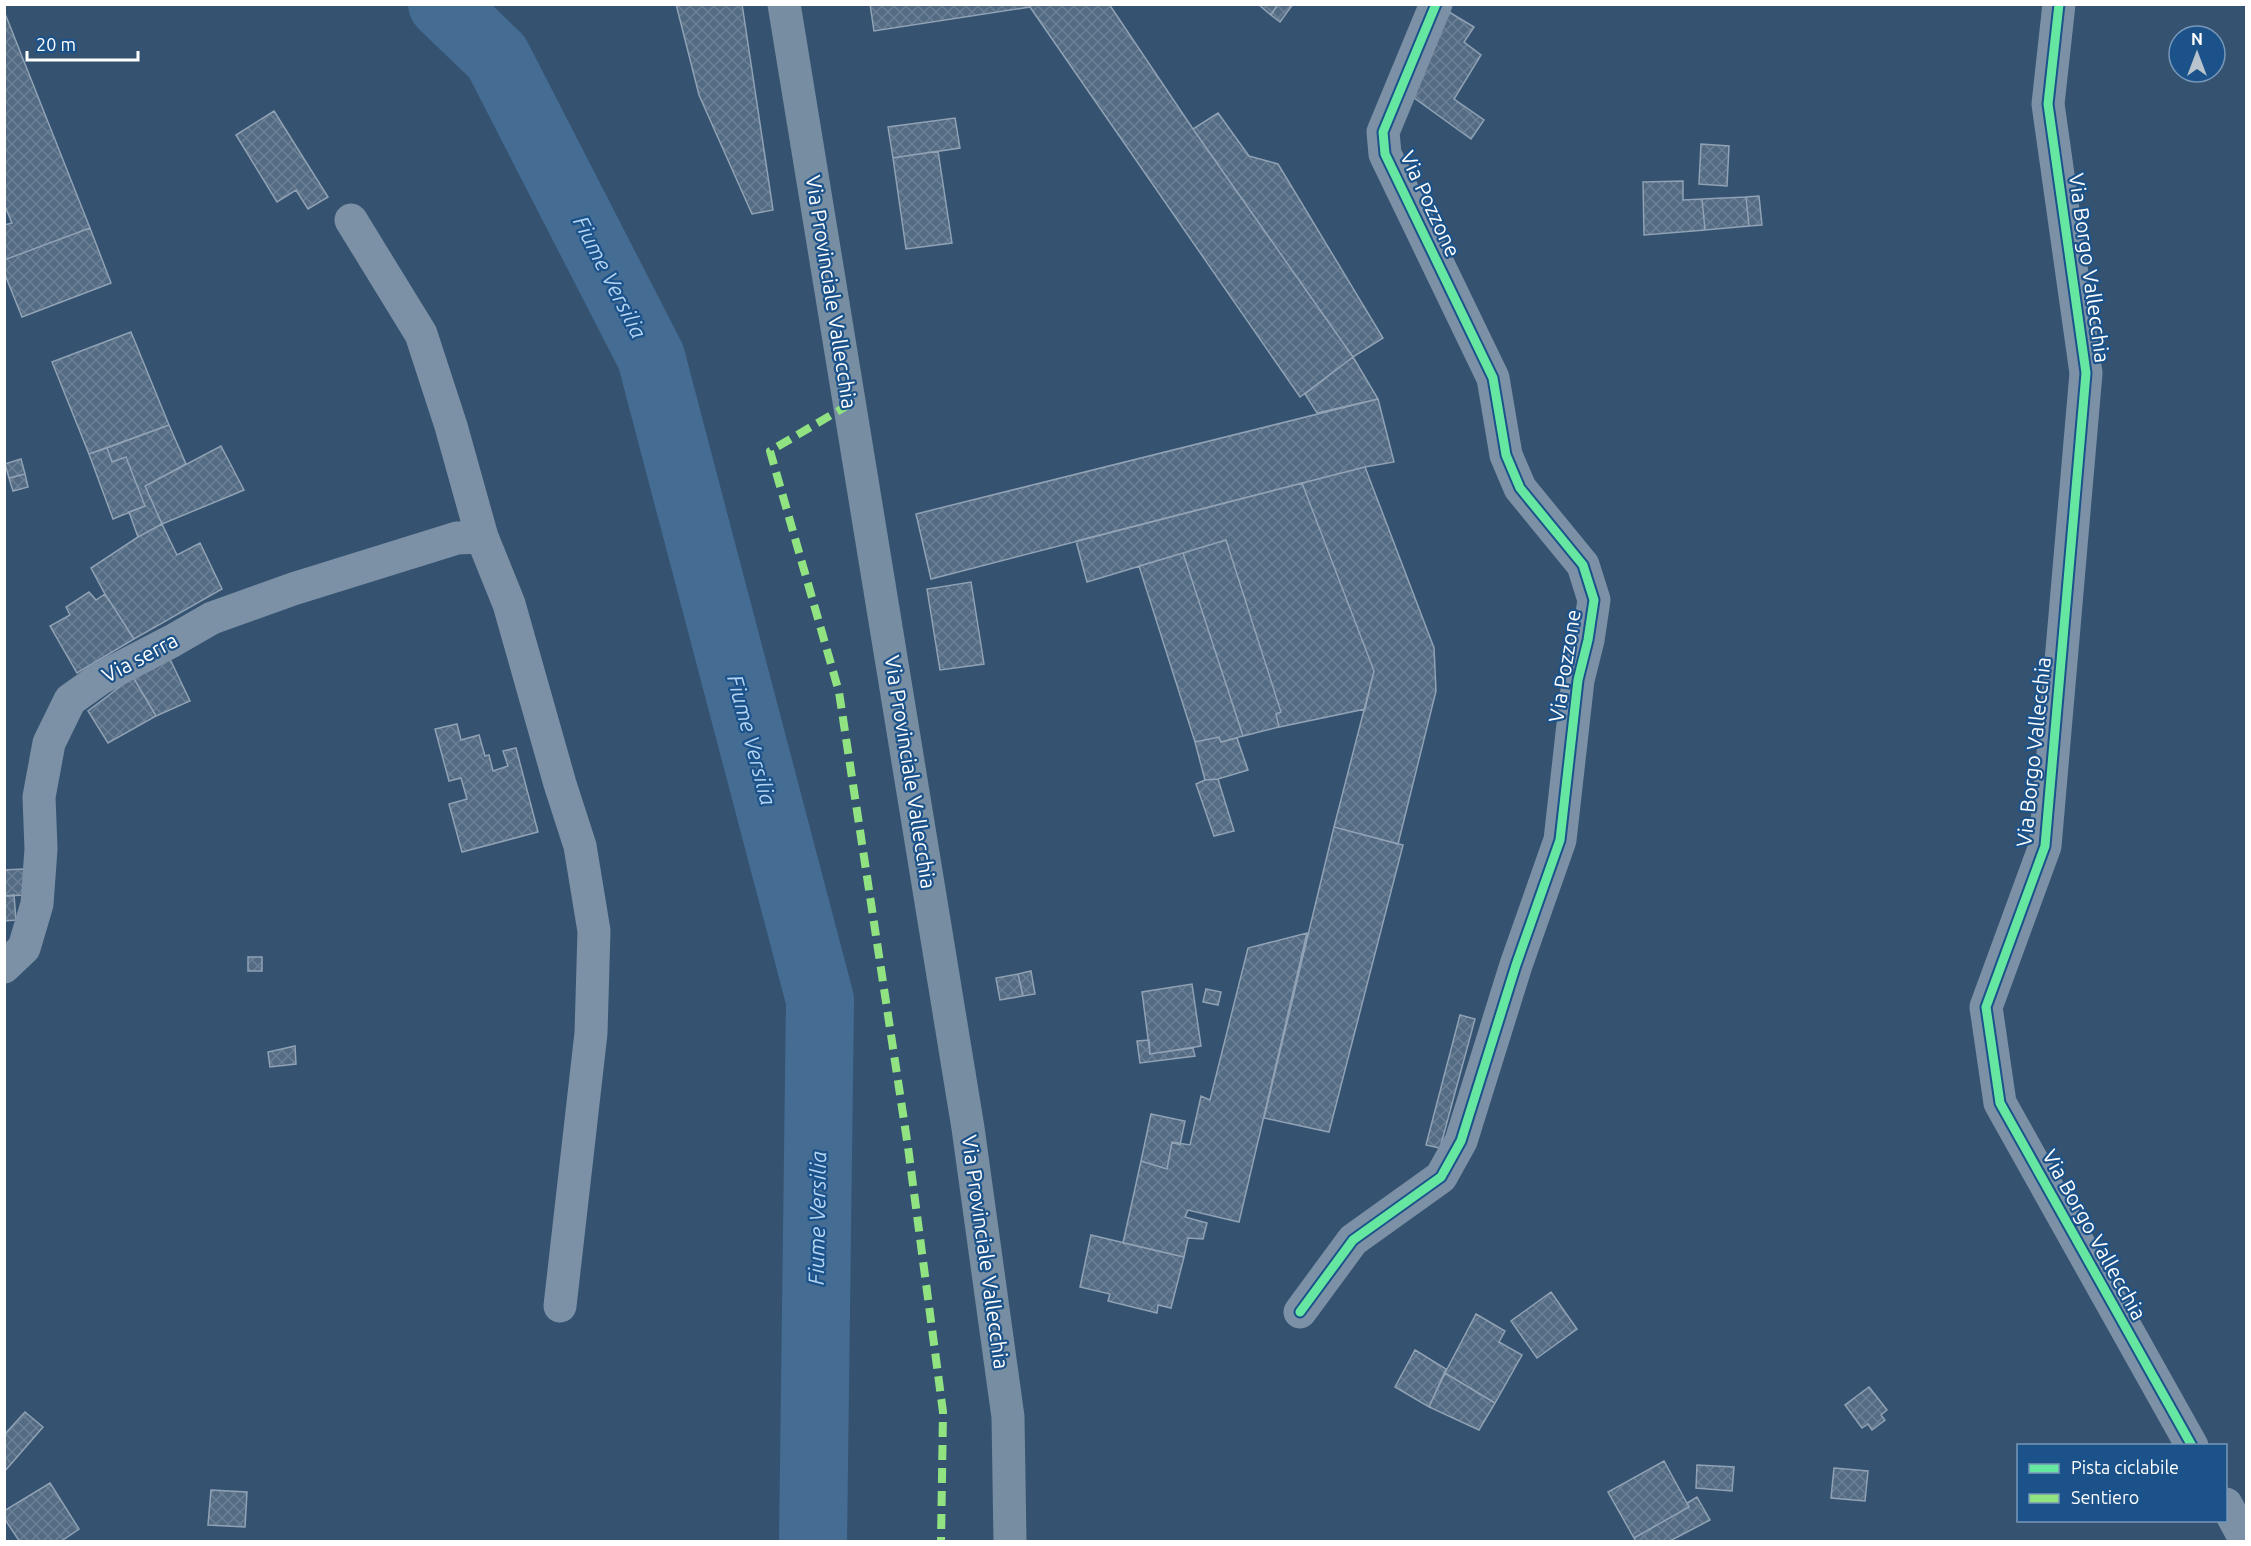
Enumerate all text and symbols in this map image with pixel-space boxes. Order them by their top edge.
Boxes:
scale bar [27,24,138,62]
north arrow [2167,24,2227,84]
text: N [2191,30,2203,48]
text: 20 m [36,34,76,54]
street label: Via Pozzone [1396,147,1466,260]
street label: Via Borgo Vallecchia [2065,172,2115,364]
street label: Via Provinciale Vallecchia [802,173,862,410]
water label: Fiume Versilia [569,211,652,342]
street label: Via Pozzone [1543,608,1585,724]
street label: Via serra [98,627,181,687]
street label: Via Provinciale Vallecchia [881,653,941,890]
street label: Via Borgo Vallecchia [2011,656,2055,848]
water label: Fiume Versilia [723,672,782,808]
street label: Via Provinciale Vallecchia [958,1133,1014,1370]
street label: Via Borgo Vallecchia [2038,1145,2152,1324]
water label: Fiume Versilia [803,1151,830,1285]
legend [2017,1444,2227,1522]
text: Pista ciclabile [2071,1457,2179,1477]
text: Sentiero [2071,1487,2139,1507]

